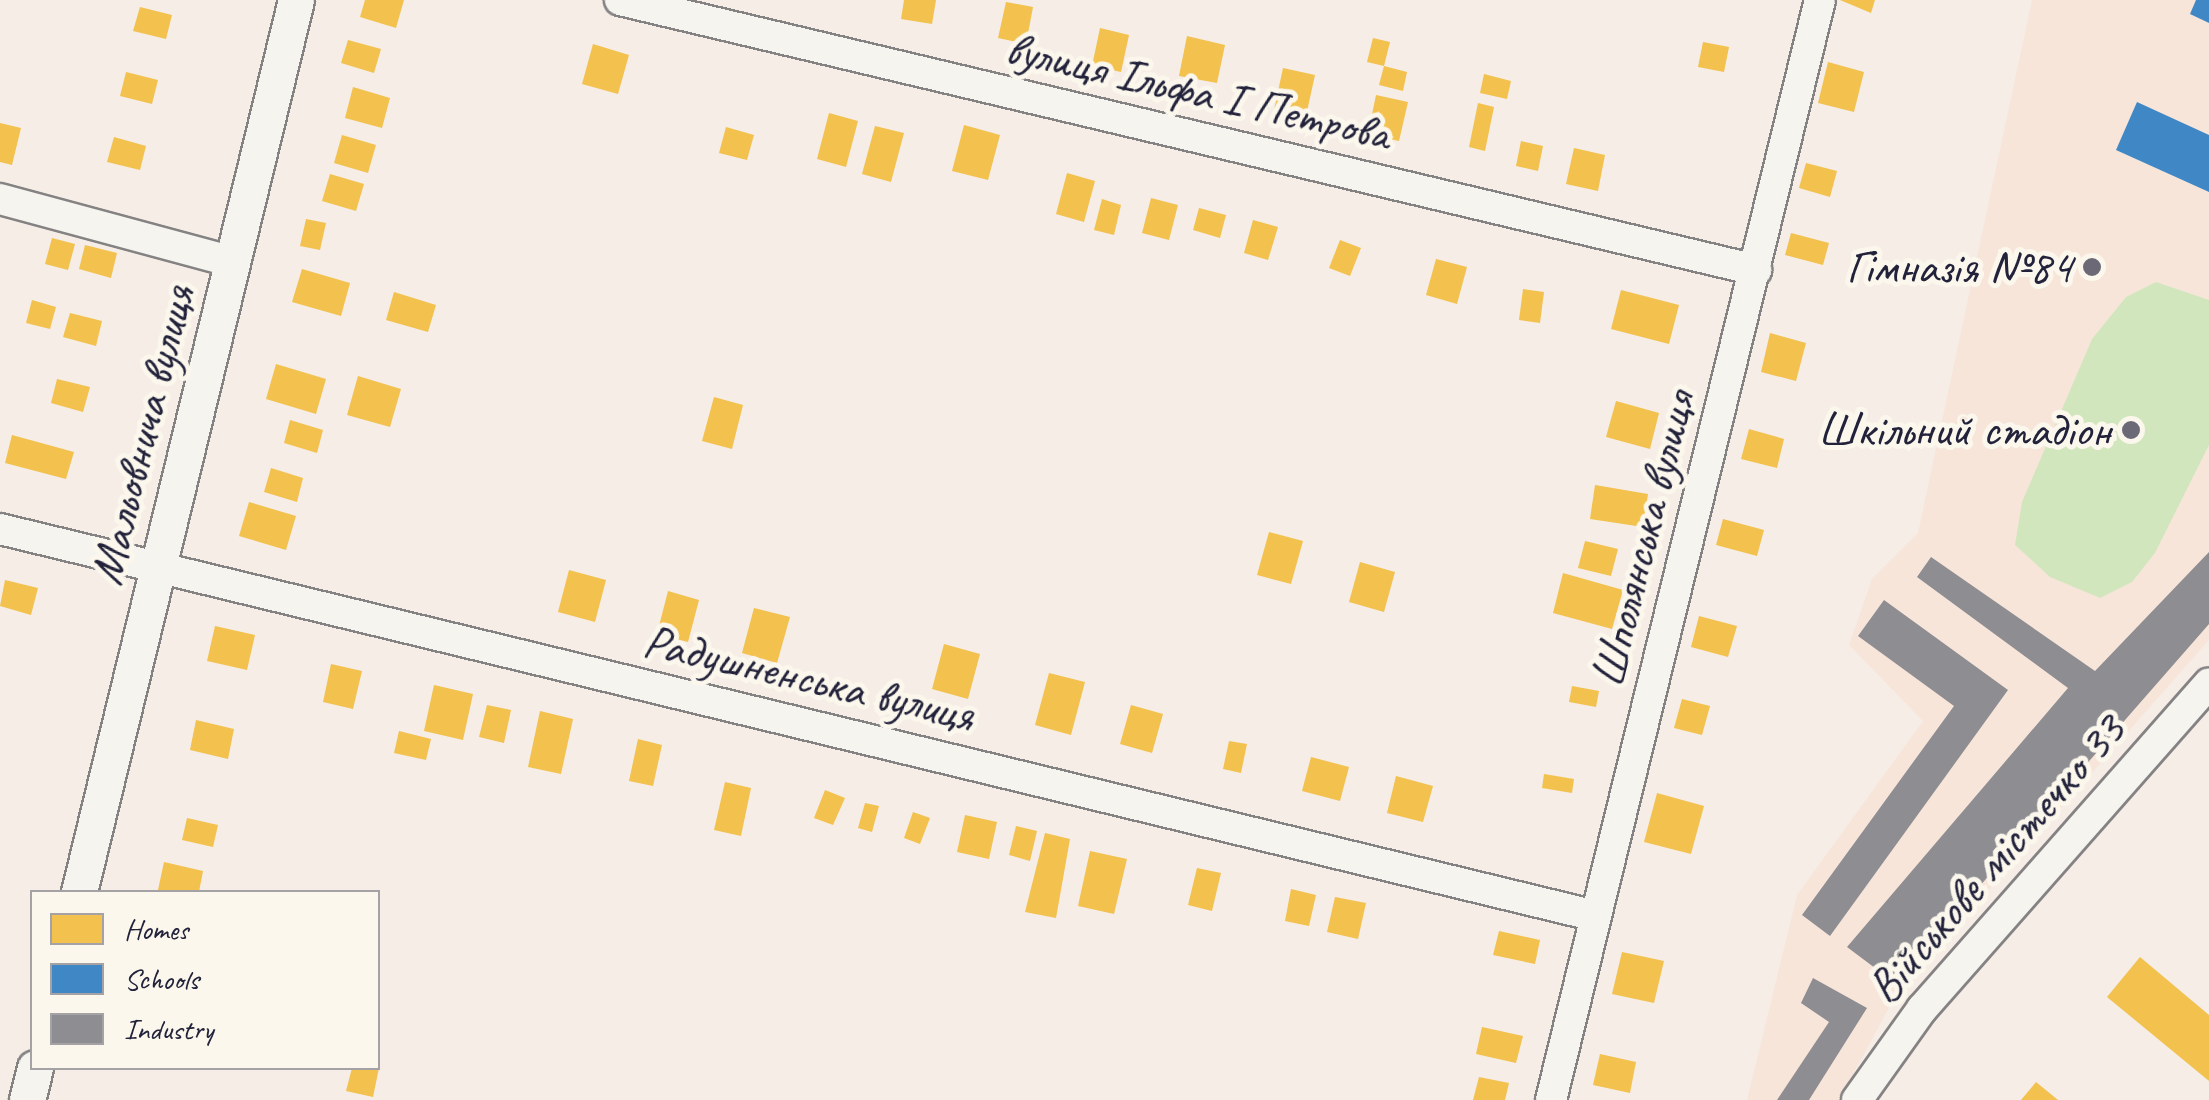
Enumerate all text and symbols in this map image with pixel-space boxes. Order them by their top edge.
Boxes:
street label: вулиця Ільфа І Петрова [1001,19,1395,163]
place label: Гімназія №84 [1846,238,2072,296]
marker: Гімназія №84 [2081,256,2103,278]
street label: Мальовнича вулиця [77,279,207,591]
street label: Шполянська вулиця [1578,385,1708,693]
place label: Шкільний стадіон [1818,401,2111,459]
marker: Шкільний стадіон [2120,419,2142,441]
street label: Радушненська вулиця [637,612,981,744]
street label: Військове містечко 33 [1856,704,2136,1014]
legend [30,890,380,1070]
text: Homes [124,910,188,948]
text: Schools [124,960,199,998]
text: Industry [124,1010,213,1048]

